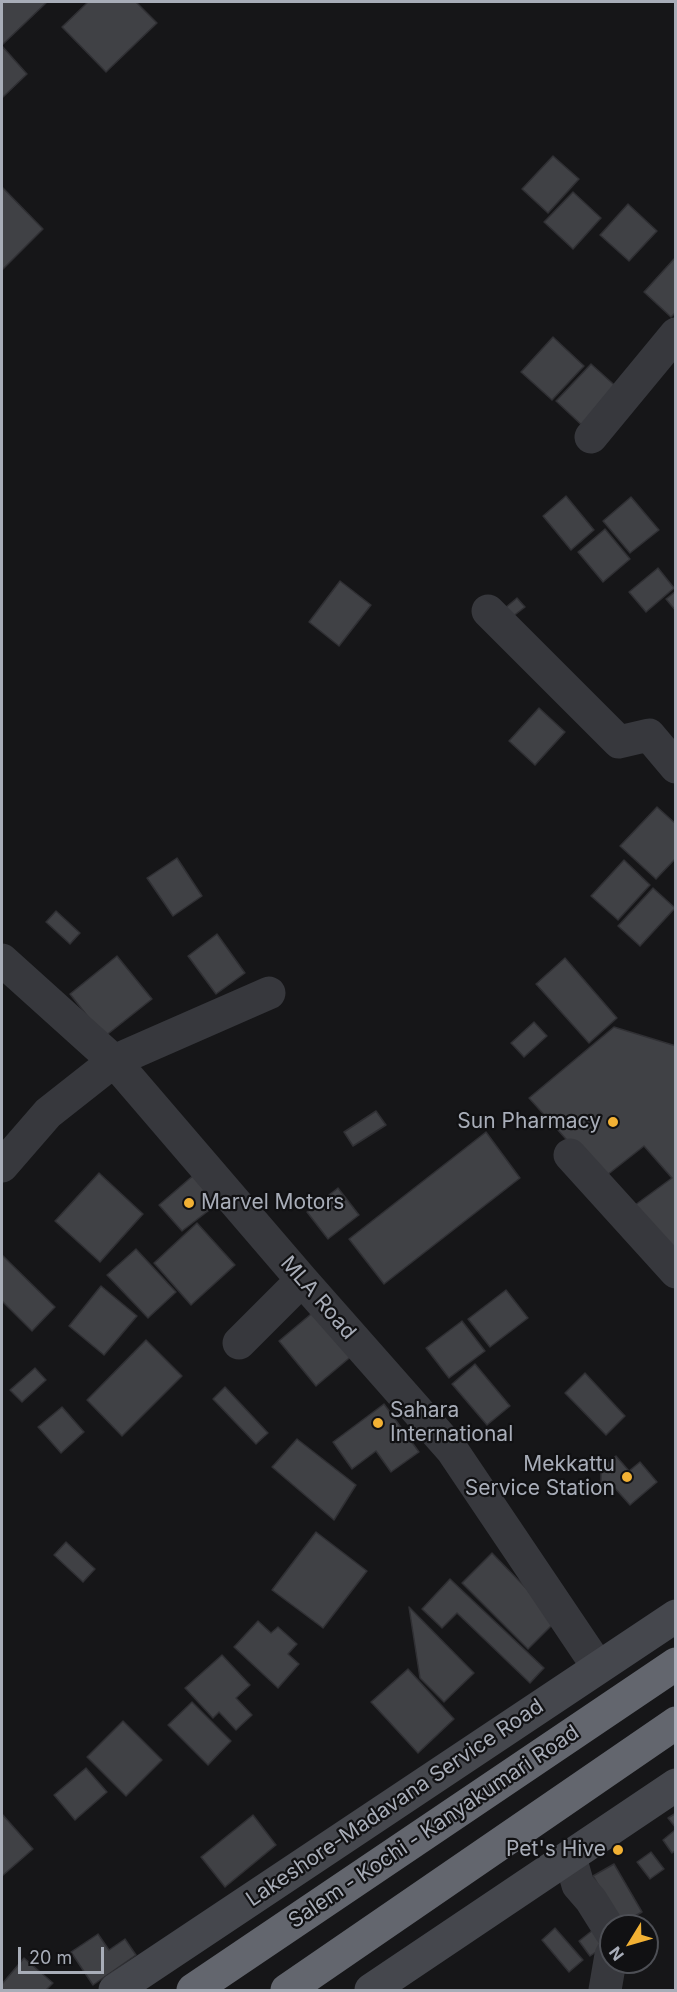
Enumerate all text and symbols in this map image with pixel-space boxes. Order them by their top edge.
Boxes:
place label: Sun Pharmacy [457,1109,601,1135]
marker: Sun Pharmacy [606,1115,620,1129]
place label: Marvel Motors [201,1190,344,1216]
marker: Marvel Motors [182,1196,196,1210]
street label: MLA Road [275,1251,361,1345]
place label: Sahara International [390,1398,513,1448]
marker: Sahara International [371,1416,385,1430]
place label: Mekkattu Service Station [465,1452,615,1502]
marker: Mekkattu Service Station [620,1470,634,1484]
street label: Lakeshore-Madavana Service Road [242,1694,548,1912]
street label: Salem - Kochi - Kanyakumari Road [284,1720,584,1934]
place label: Pet's Hive [506,1837,606,1863]
marker: Pet's Hive [611,1843,625,1857]
north arrow [599,1914,659,1974]
scale bar [21,1935,106,1973]
text: N [605,1943,628,1965]
text: 20 m [29,1947,72,1968]

